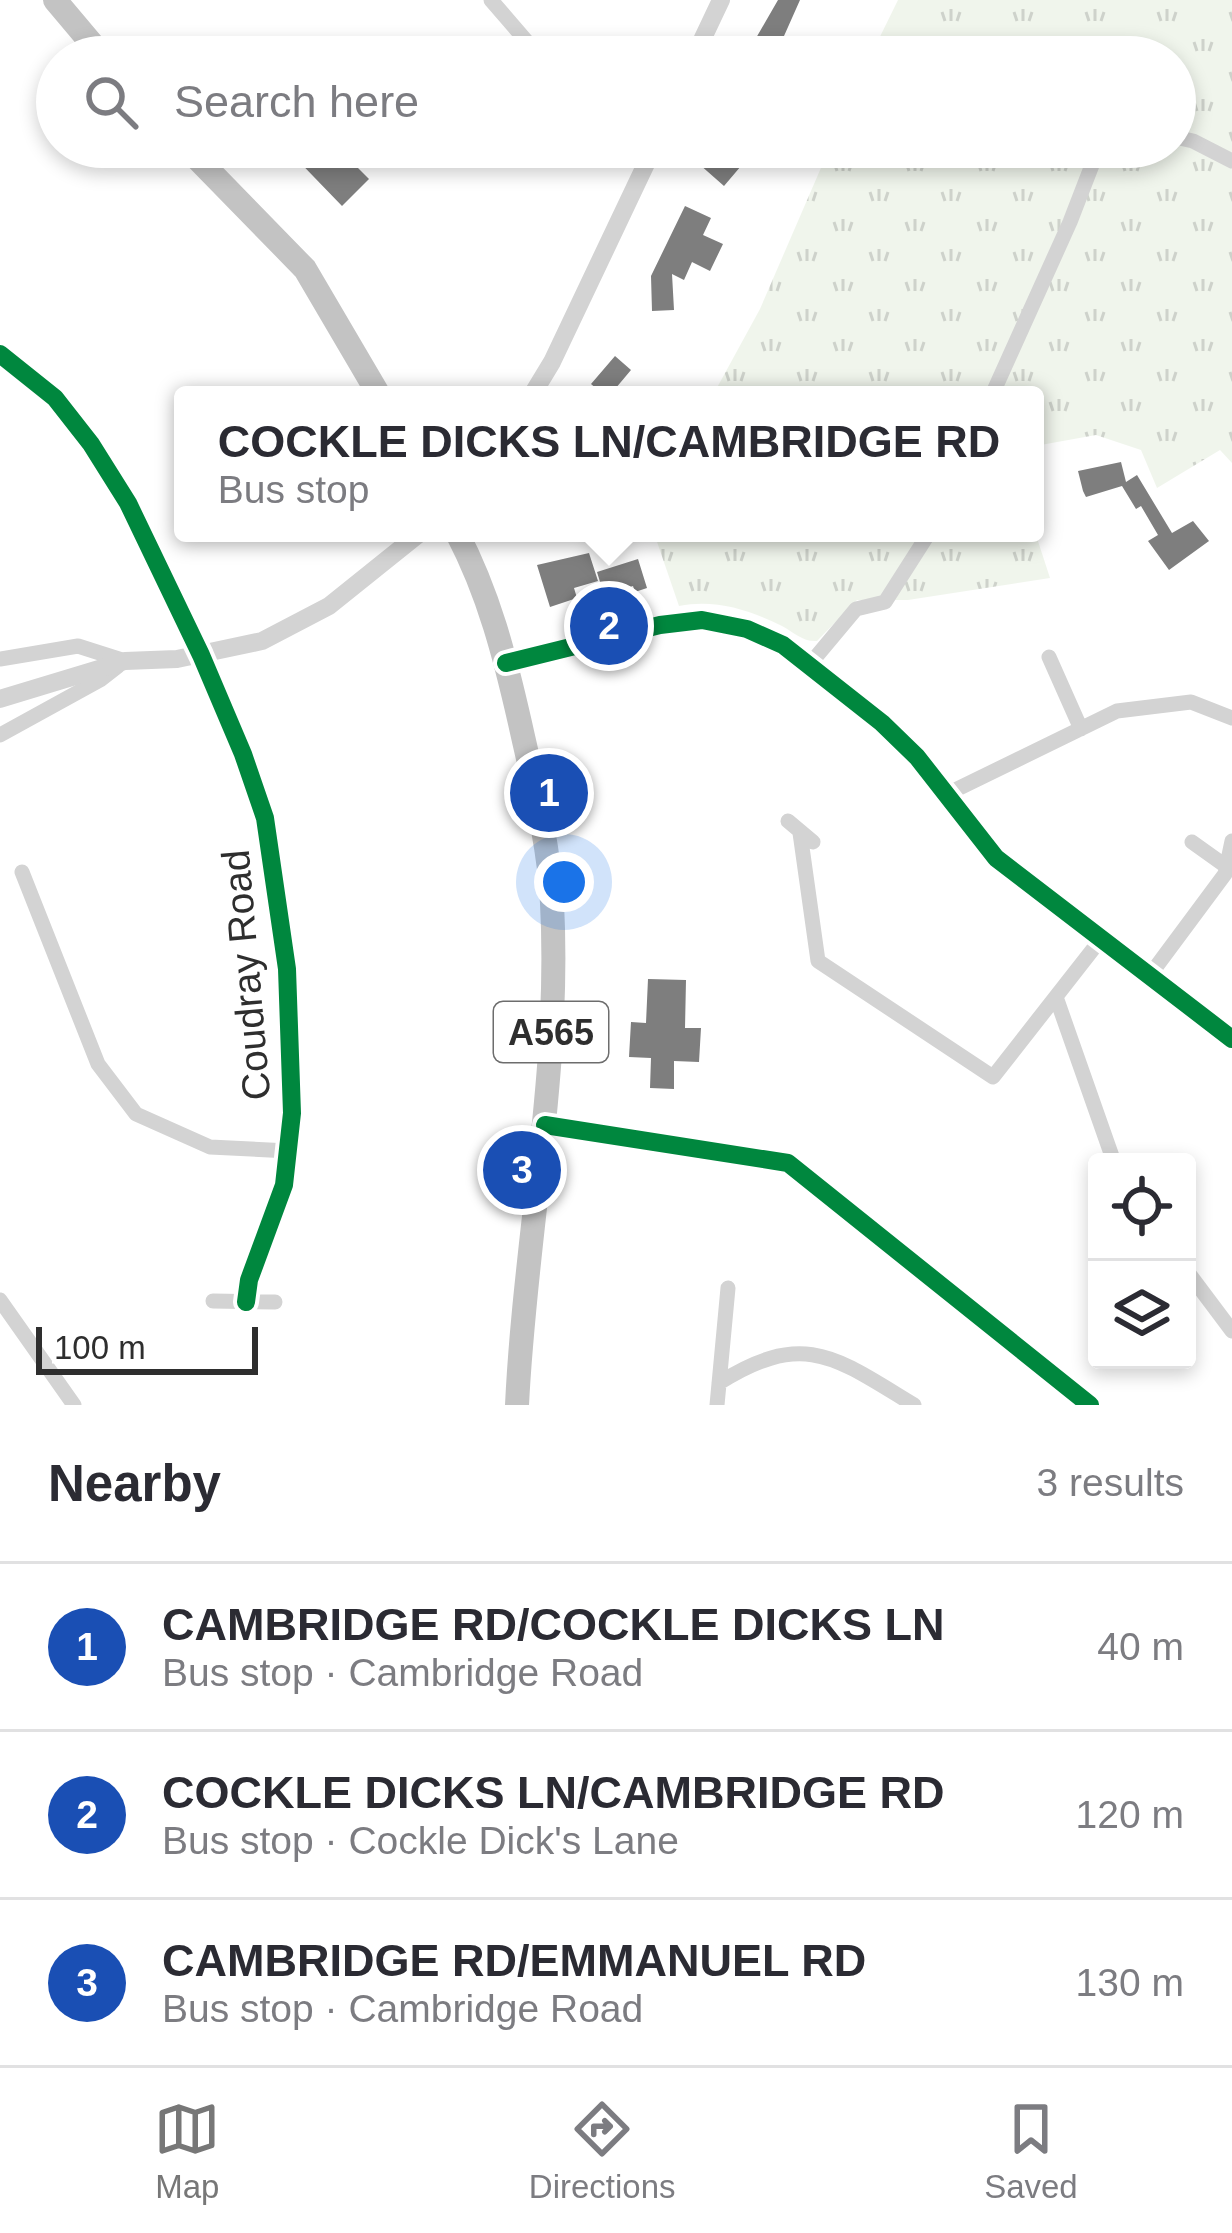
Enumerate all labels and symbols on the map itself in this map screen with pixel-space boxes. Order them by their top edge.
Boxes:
pin: 2 [570,581,648,671]
pin: 1 [510,748,588,838]
street label: Coudray Road [214,848,278,1102]
your location [534,852,594,912]
road number: A565 [494,1002,608,1062]
pin: 3 [483,1125,561,1215]
scale bar [36,1321,258,1374]

